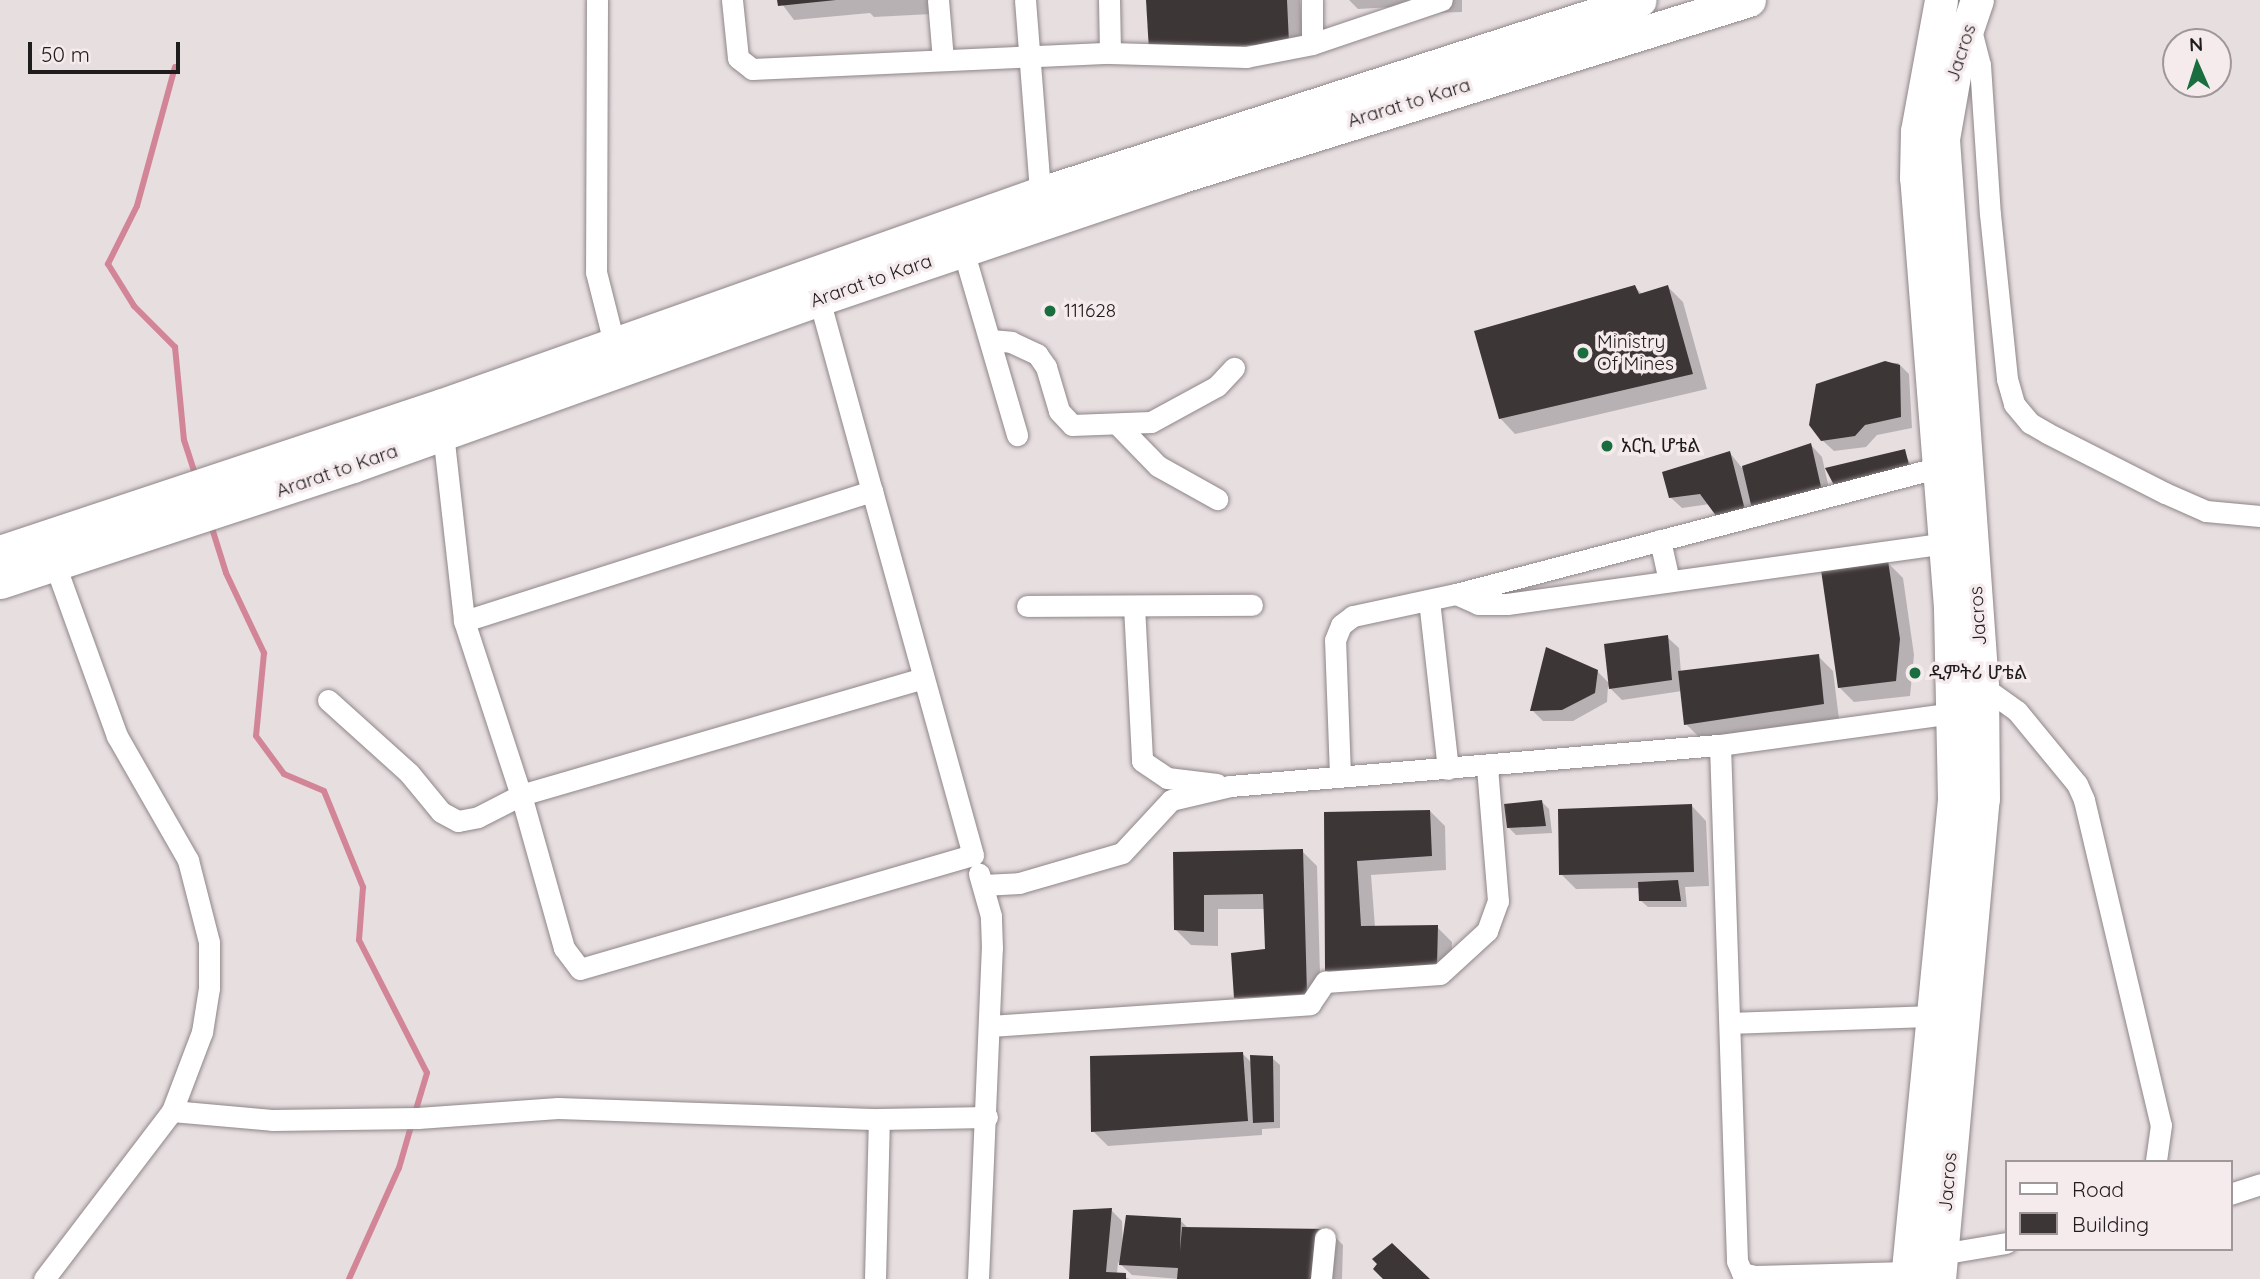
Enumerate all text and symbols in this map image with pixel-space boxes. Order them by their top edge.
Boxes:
street label: Jacros [1941,21,1981,85]
scale bar [32,28,184,72]
north arrow [2162,28,2232,98]
text: N [2188,32,2204,56]
text: 50 m [41,41,90,67]
street label: Ararat to Kara [1345,74,1473,132]
street label: Ararat to Kara [807,250,935,312]
place label: 111628 [1064,300,1116,322]
marker: 111628 [1042,303,1058,319]
place label: Ministry Of Mines [1597,331,1674,375]
marker: Ministry Of Mines [1575,345,1591,361]
place label: አርኪ ሆቴል [1621,435,1700,457]
marker: አርኪ ሆቴል [1599,438,1615,454]
street label: Ararat to Kara [273,440,401,502]
street label: Jacros [1965,586,1991,646]
place label: ዲምትሪ ሆቴል [1929,662,2027,684]
marker: ዲምትሪ ሆቴል [1907,665,1923,681]
street label: Jacros [1934,1151,1962,1213]
legend [2004,1160,2232,1251]
text: Road [2072,1176,2124,1202]
text: Building [2072,1211,2149,1237]

